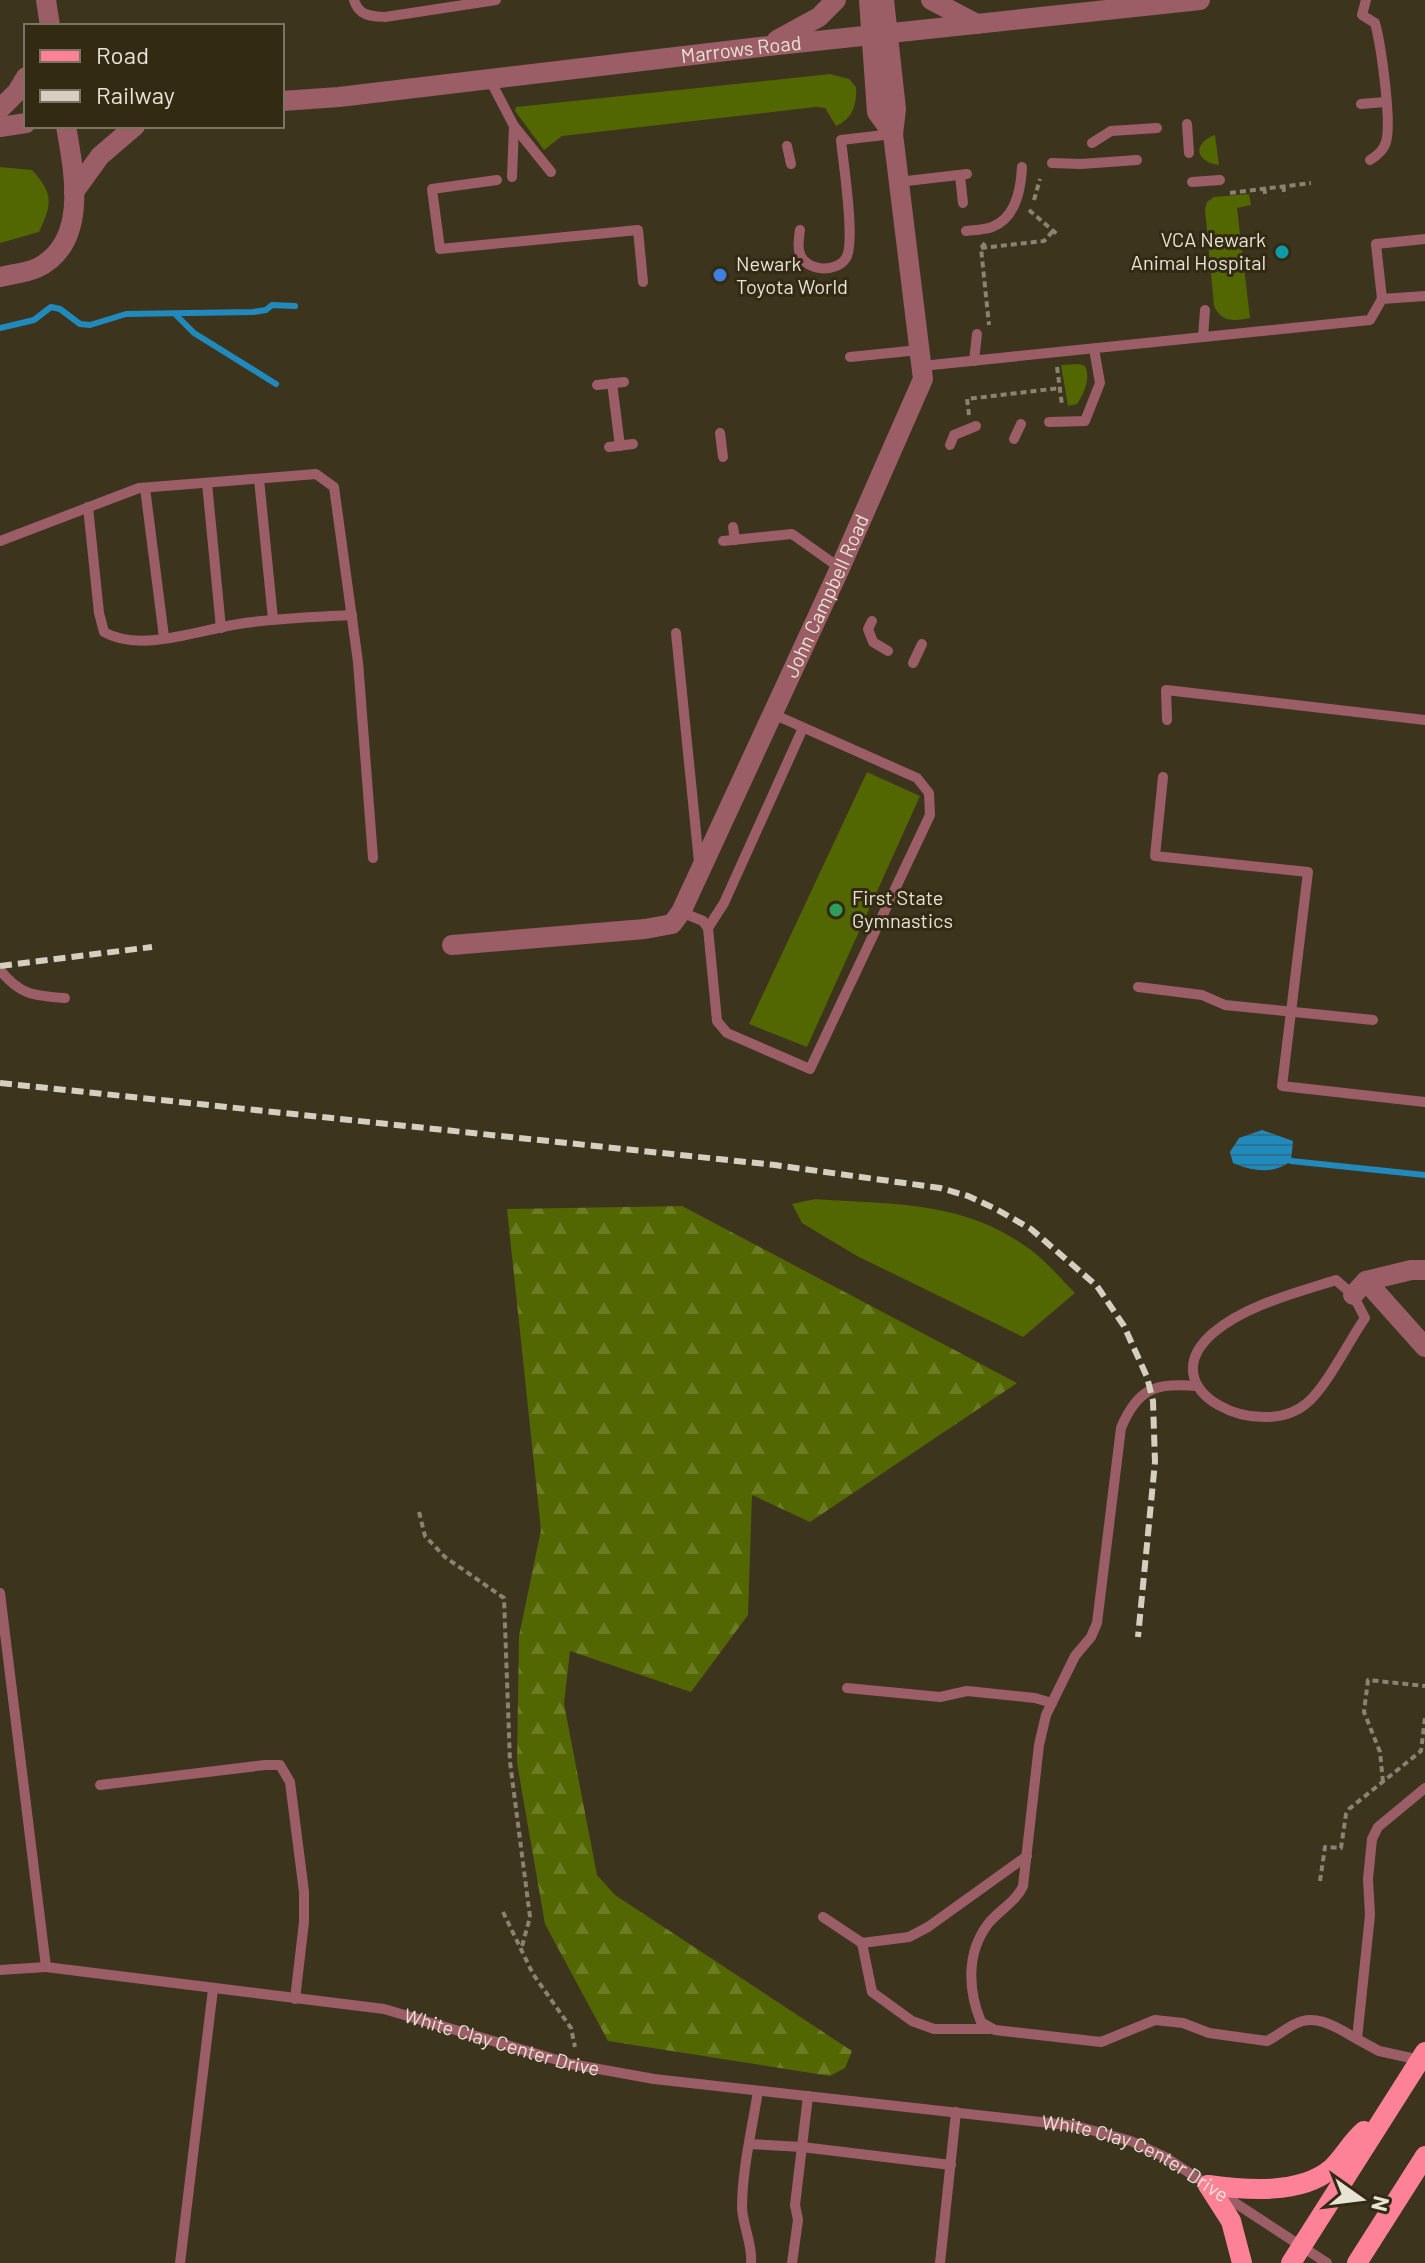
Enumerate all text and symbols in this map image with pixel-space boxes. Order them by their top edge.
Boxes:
legend [24,24,284,128]
street label: Marrows Road [679,30,802,67]
text: Road [96,40,149,69]
text: Railway [96,80,175,109]
place label: VCA Newark Animal Hospital [1131,227,1266,274]
marker: VCA Newark Animal Hospital [1273,243,1291,261]
place label: Newark Toyota World [736,251,848,298]
marker: Newark Toyota World [711,266,729,284]
street label: John Campbell Road [778,510,873,681]
place label: First State Gymnastics [852,885,953,932]
marker: First State Gymnastics [827,901,845,919]
street label: White Clay Center Drive [401,2003,602,2080]
street label: White Clay Center Drive [1041,2109,1233,2206]
north arrow [1321,2159,1401,2239]
text: N [1367,2194,1396,2214]

